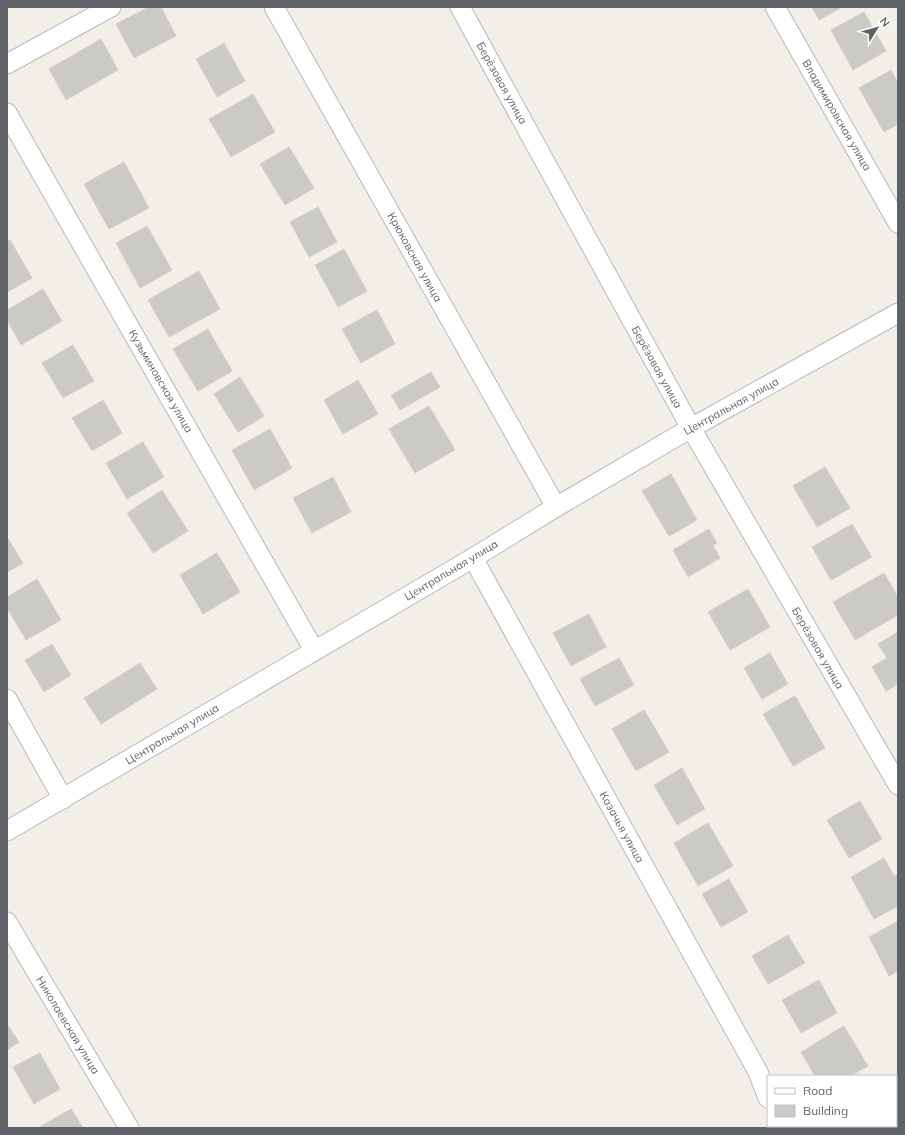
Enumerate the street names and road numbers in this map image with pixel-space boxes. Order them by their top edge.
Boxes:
street label: Берёзовая улица [474,39,530,127]
street label: Владимировская улица [799,57,875,173]
street label: Крюковская улица [385,210,445,304]
street label: Берёзовая улица [629,323,685,411]
street label: Кузьминовская улица [126,327,196,435]
street label: Центральная улица [681,374,781,438]
street label: Центральная улица [402,537,500,603]
street label: Берёзовая улица [789,605,847,691]
street label: Центральная улица [123,701,221,767]
street label: Казачья улица [597,789,647,865]
street label: Николаевская улица [33,974,103,1076]

